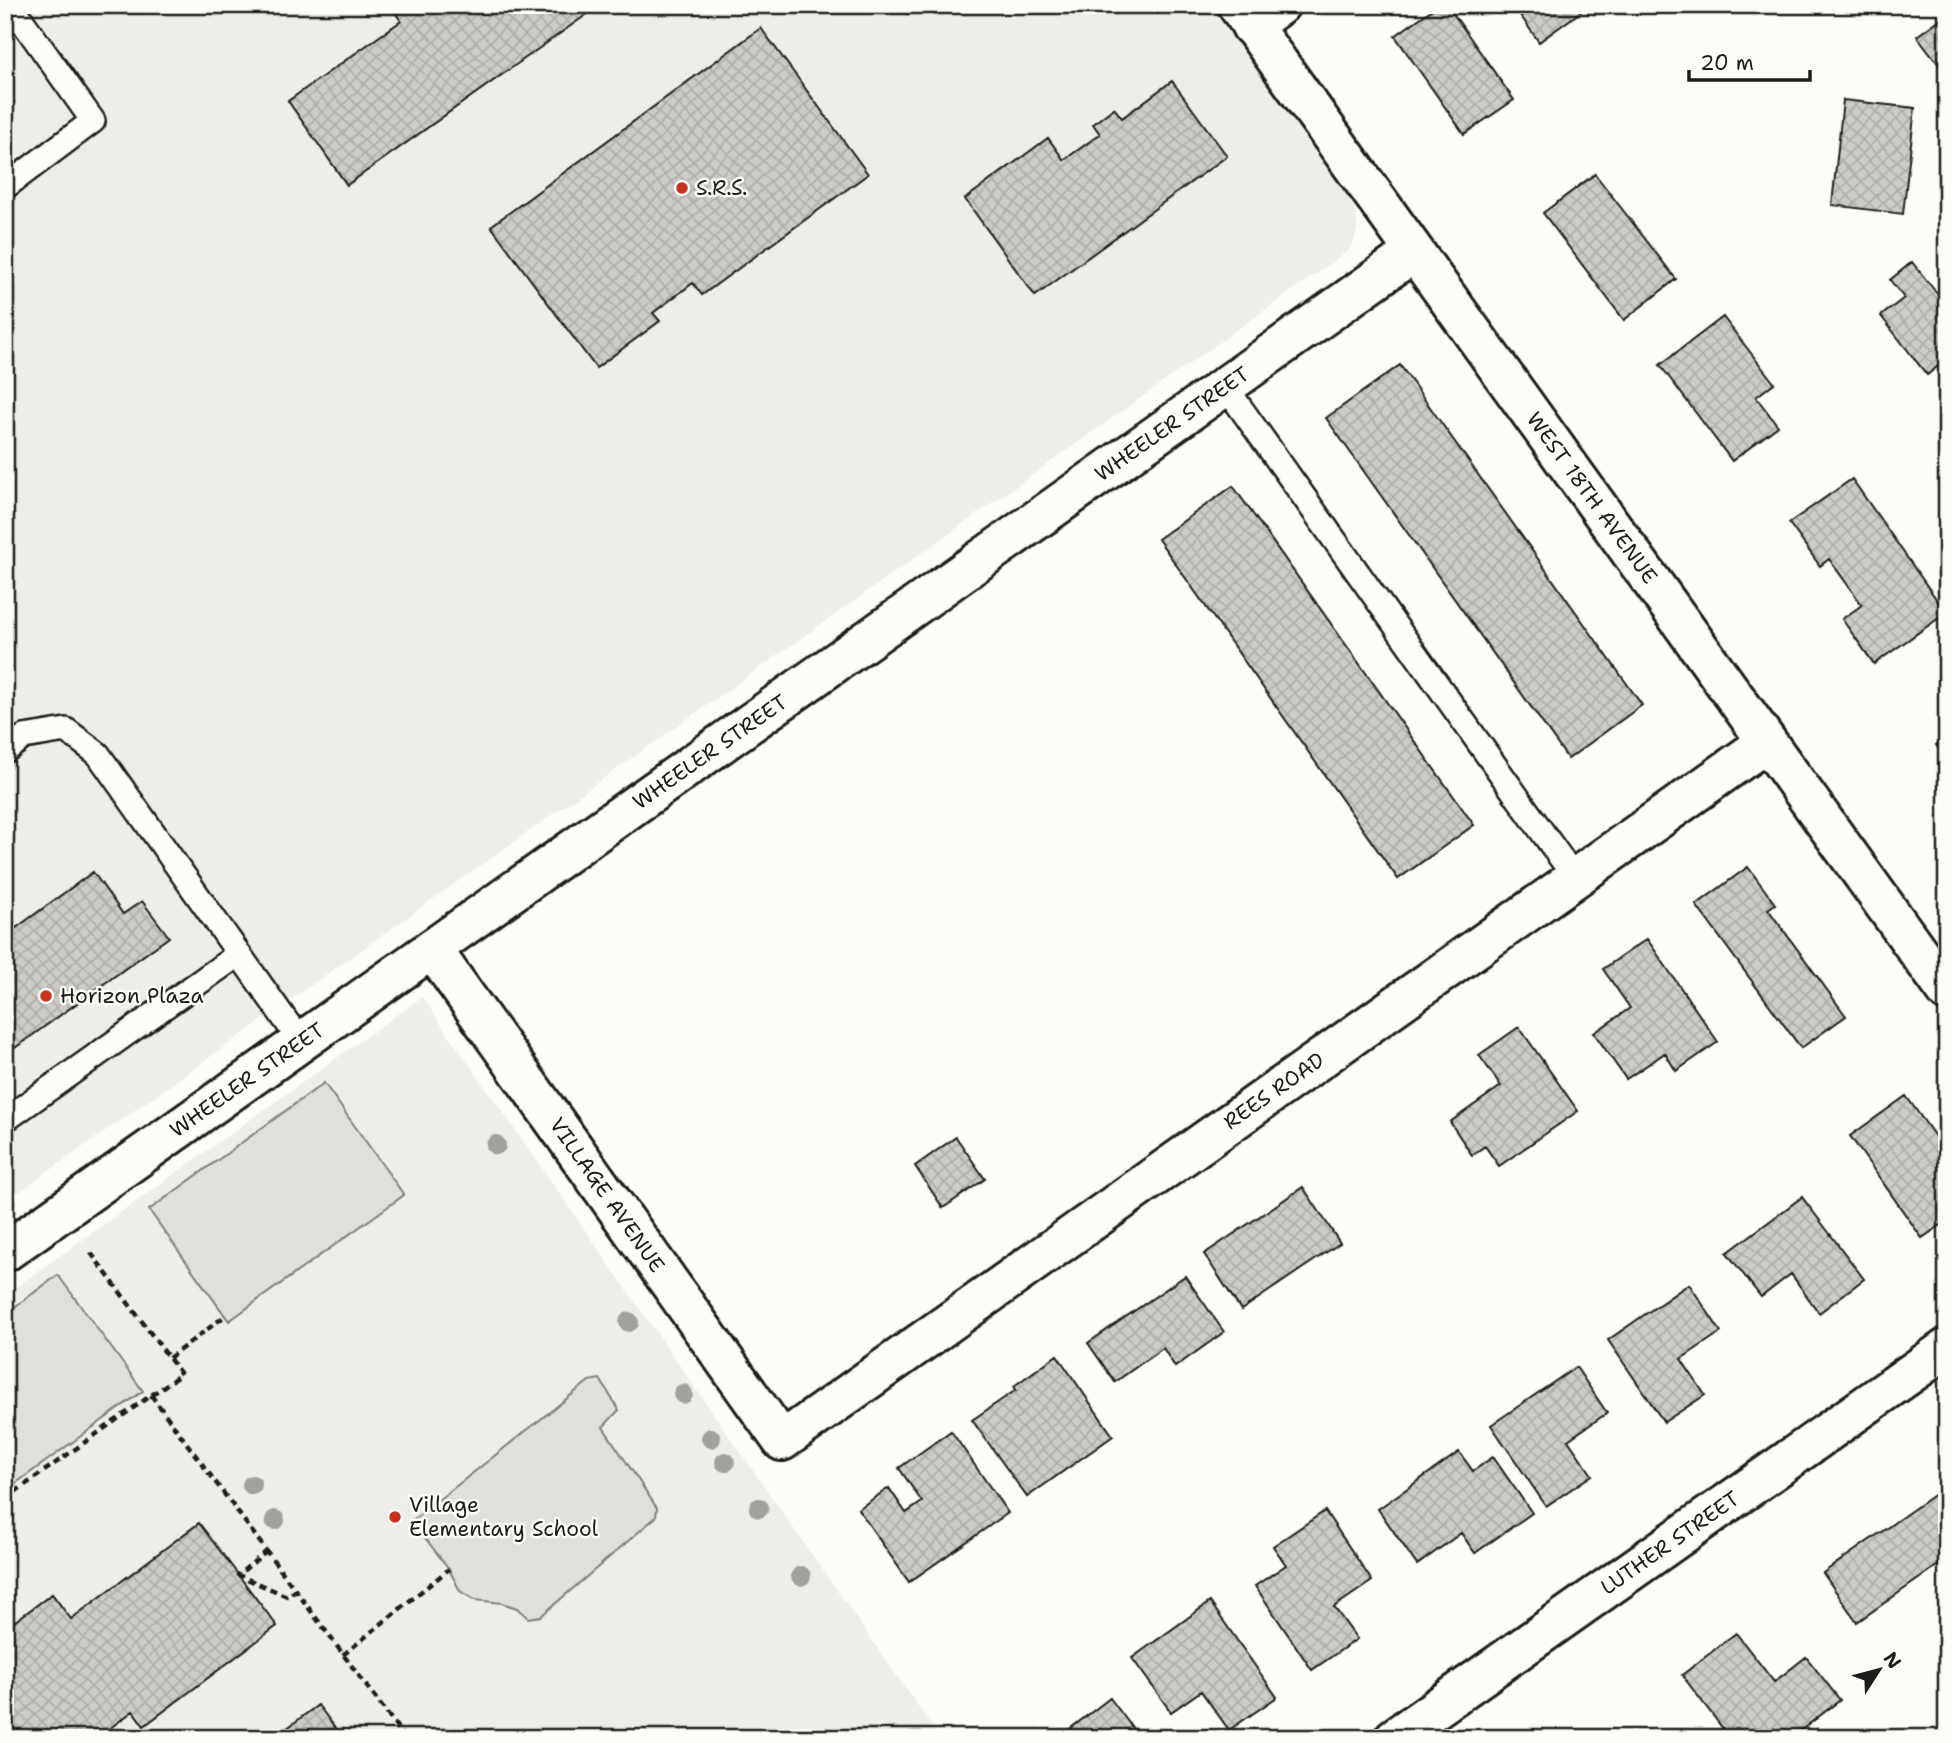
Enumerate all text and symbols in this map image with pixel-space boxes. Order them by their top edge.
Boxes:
scale bar [1689,38,1810,82]
text: 20 m [1700,49,1754,77]
place label: S.R.S. [696,174,747,202]
marker: S.R.S. [674,180,690,196]
street label: WHEELER STREET [1089,360,1255,488]
street label: WEST 18TH AVENUE [1520,407,1664,589]
street label: WHEELER STREET [627,688,793,816]
place label: Horizon Plaza [60,982,203,1010]
marker: Horizon Plaza [38,988,54,1004]
street label: WHEELER STREET [164,1016,330,1144]
street label: REES ROAD [1218,1046,1330,1136]
street label: VILLAGE AVENUE [543,1112,671,1278]
street label: LUTHER STREET [1595,1485,1745,1601]
place label: Village Elementary School [409,1491,599,1543]
marker: Village Elementary School [387,1509,403,1525]
north arrow [1843,1634,1913,1704]
text: N [1878,1647,1907,1674]

